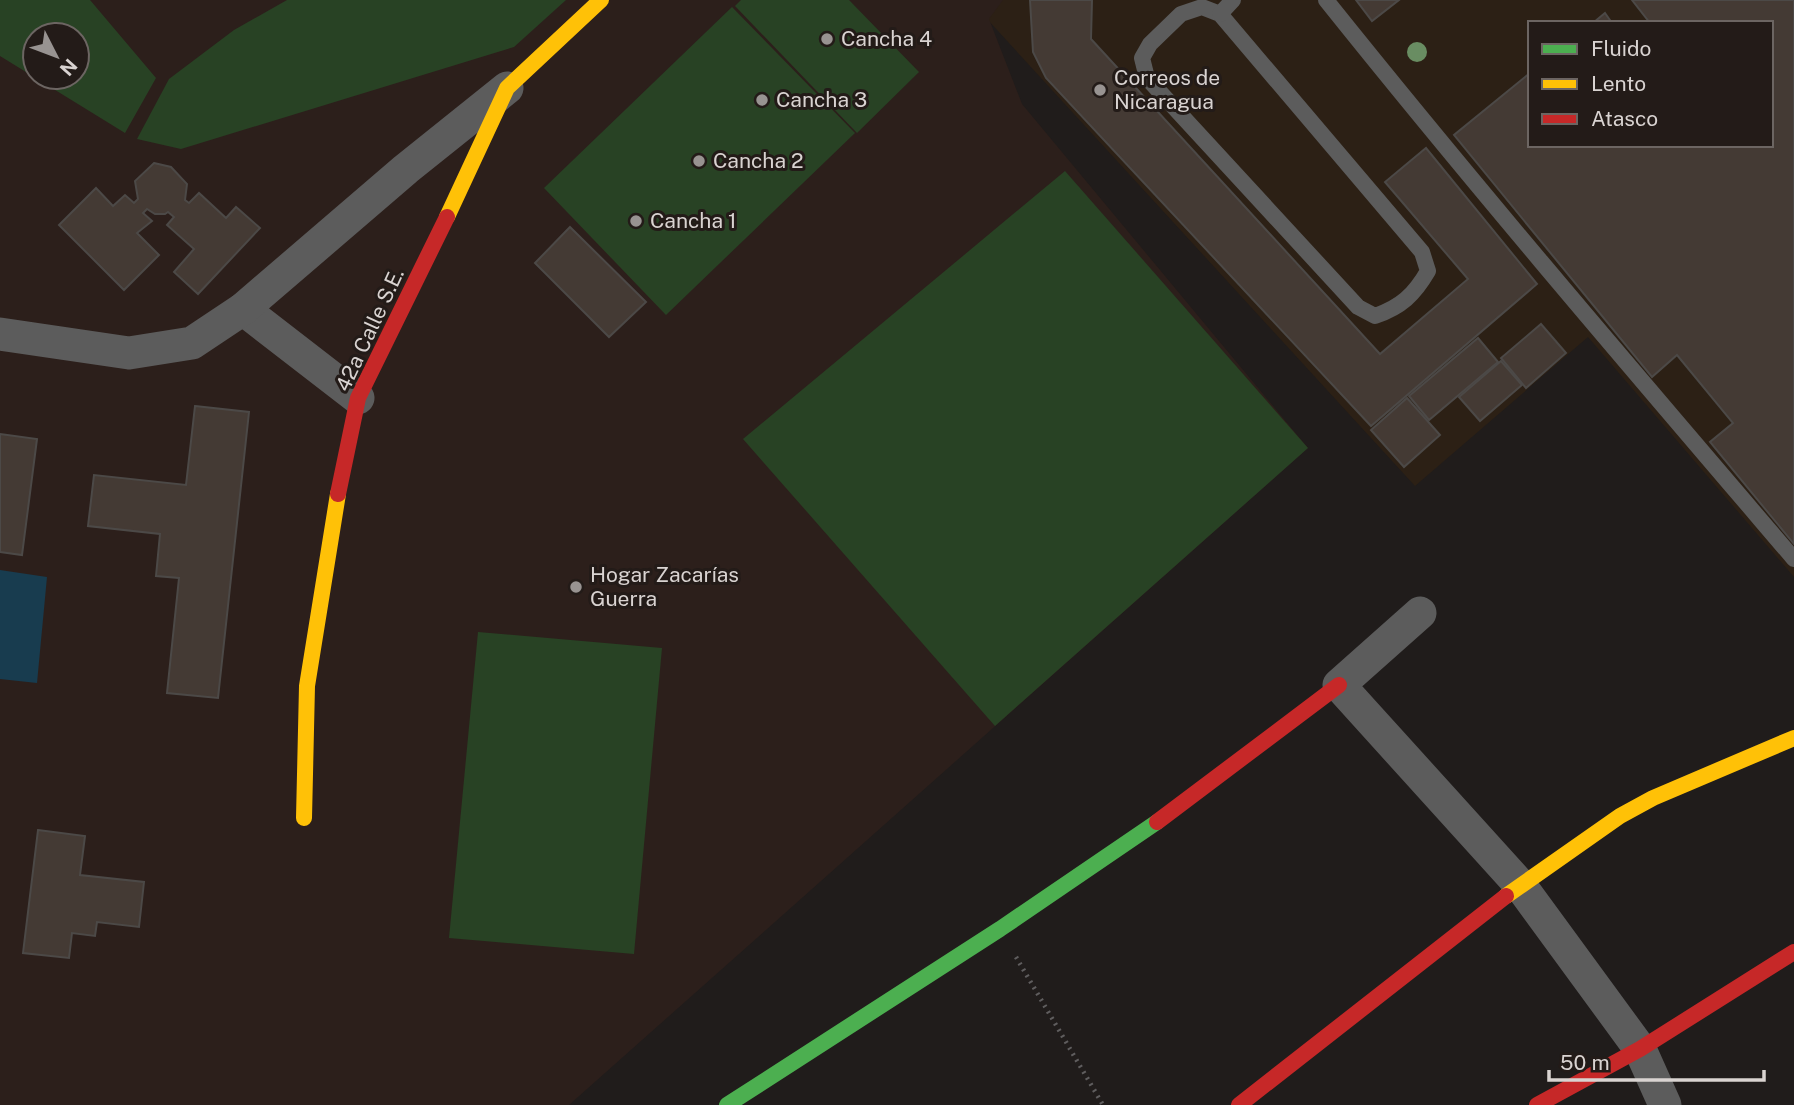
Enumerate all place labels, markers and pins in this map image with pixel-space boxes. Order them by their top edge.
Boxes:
place label: Cancha 4 [841,26,932,51]
marker: Cancha 4 [819,31,835,47]
place label: Correos de Nicaragua [1114,65,1220,114]
marker: Correos de Nicaragua [1092,82,1108,98]
place label: Cancha 3 [776,87,867,112]
marker: Cancha 3 [754,92,770,108]
place label: Cancha 2 [713,148,804,173]
marker: Cancha 2 [691,153,707,169]
place label: Cancha 1 [650,208,737,233]
marker: Cancha 1 [628,213,644,229]
place label: Hogar Zacarías Guerra [590,562,739,611]
marker: Hogar Zacarías Guerra [568,579,584,595]

